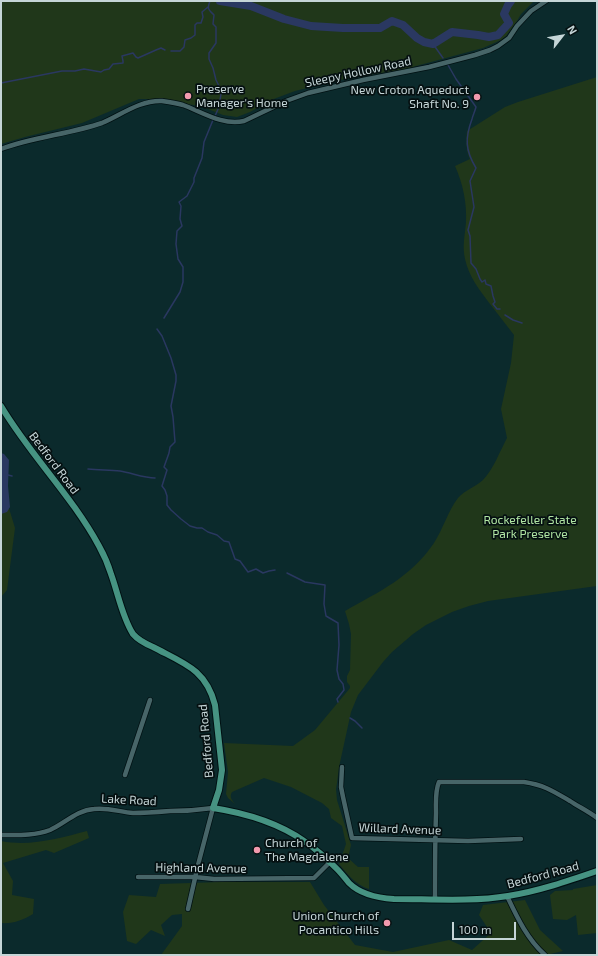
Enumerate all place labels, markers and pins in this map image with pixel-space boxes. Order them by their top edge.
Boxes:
place label: Preserve Manager's Home [196,82,288,110]
place label: New Croton Aqueduct Shaft No. 9 [350,83,469,111]
marker: Preserve Manager's Home [183,91,193,101]
marker: New Croton Aqueduct Shaft No. 9 [472,92,482,102]
place label: Church of The Magdalene [265,836,349,864]
marker: Church of The Magdalene [252,845,262,855]
place label: Union Church of Pocantico Hills [292,909,379,937]
marker: Union Church of Pocantico Hills [382,918,392,928]

